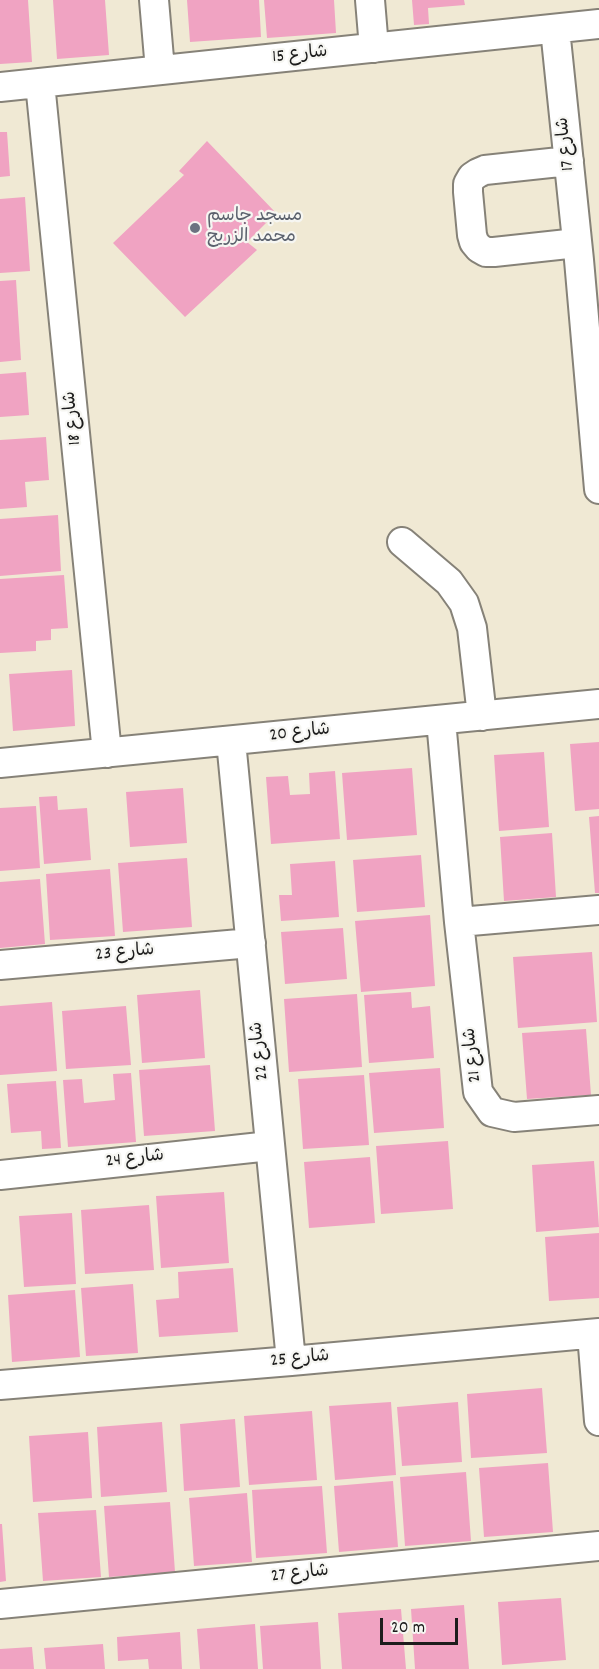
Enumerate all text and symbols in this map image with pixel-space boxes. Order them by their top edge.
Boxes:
street label: شارع 15 [271,42,329,70]
street label: شارع 17 [553,116,581,172]
place label: مسجد جاسم محمد الزريج [207,207,302,250]
marker: مسجد جاسم محمد الزريج [188,221,202,235]
street label: شارع 18 [60,390,88,446]
street label: شارع 20 [269,720,331,748]
street label: شارع 23 [95,941,155,967]
street label: شارع 22 [247,1021,275,1081]
street label: شارع 21 [460,1027,488,1083]
street label: شارع 24 [105,1146,165,1174]
street label: شارع 25 [270,1347,330,1373]
street label: شارع 27 [270,1561,330,1589]
scale bar [383,1606,461,1644]
text: 20 m [391,1616,425,1641]

